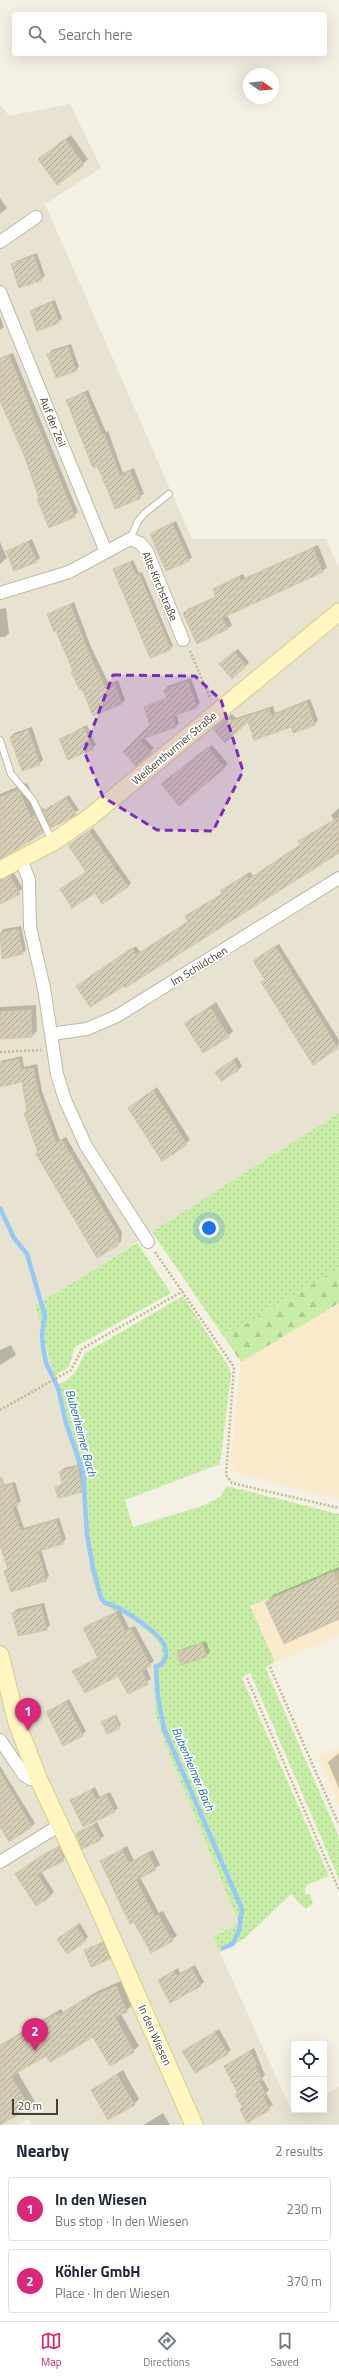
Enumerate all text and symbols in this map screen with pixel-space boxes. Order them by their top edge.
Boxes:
search box [12,12,327,56]
icon: search [26,23,48,45]
text: Search here [58,23,132,46]
north arrow [243,68,279,104]
street label: Auf der Zeil [36,395,70,449]
street label: Alte Kirchstraße [138,549,182,624]
street label: Weißenthurmer Straße [128,707,220,788]
street label: Im Schildchen [168,942,230,990]
your location [199,1218,219,1238]
water label: Bubenheimer Bach [61,1387,102,1480]
pin: 1 [15,1698,41,1731]
water label: Bubenheimer Bach [167,1724,220,1815]
street label: In den Wiesen [134,2002,176,2068]
pin: 2 [22,2018,48,2051]
map controls [291,2041,327,2113]
button: locate [291,2041,327,2077]
button: layers [291,2077,327,2113]
scale bar [12,2097,58,2116]
text: 20 m [18,2098,42,2114]
text: Nearby [16,2138,69,2164]
text: 2 results [275,2141,323,2161]
text: In den Wiesen [55,2188,147,2211]
text: 1 [26,2199,34,2219]
text: 230 m [286,2199,322,2219]
text: Bus stop · In den Wiesen [55,2211,189,2231]
text: Köhler GmbH [55,2260,141,2283]
text: 2 [26,2271,34,2291]
text: 370 m [286,2271,322,2291]
text: Place · In den Wiesen [55,2283,170,2303]
tab: Map [40,2330,62,2370]
tab: Directions [143,2330,190,2370]
tab: Saved [271,2330,299,2370]

